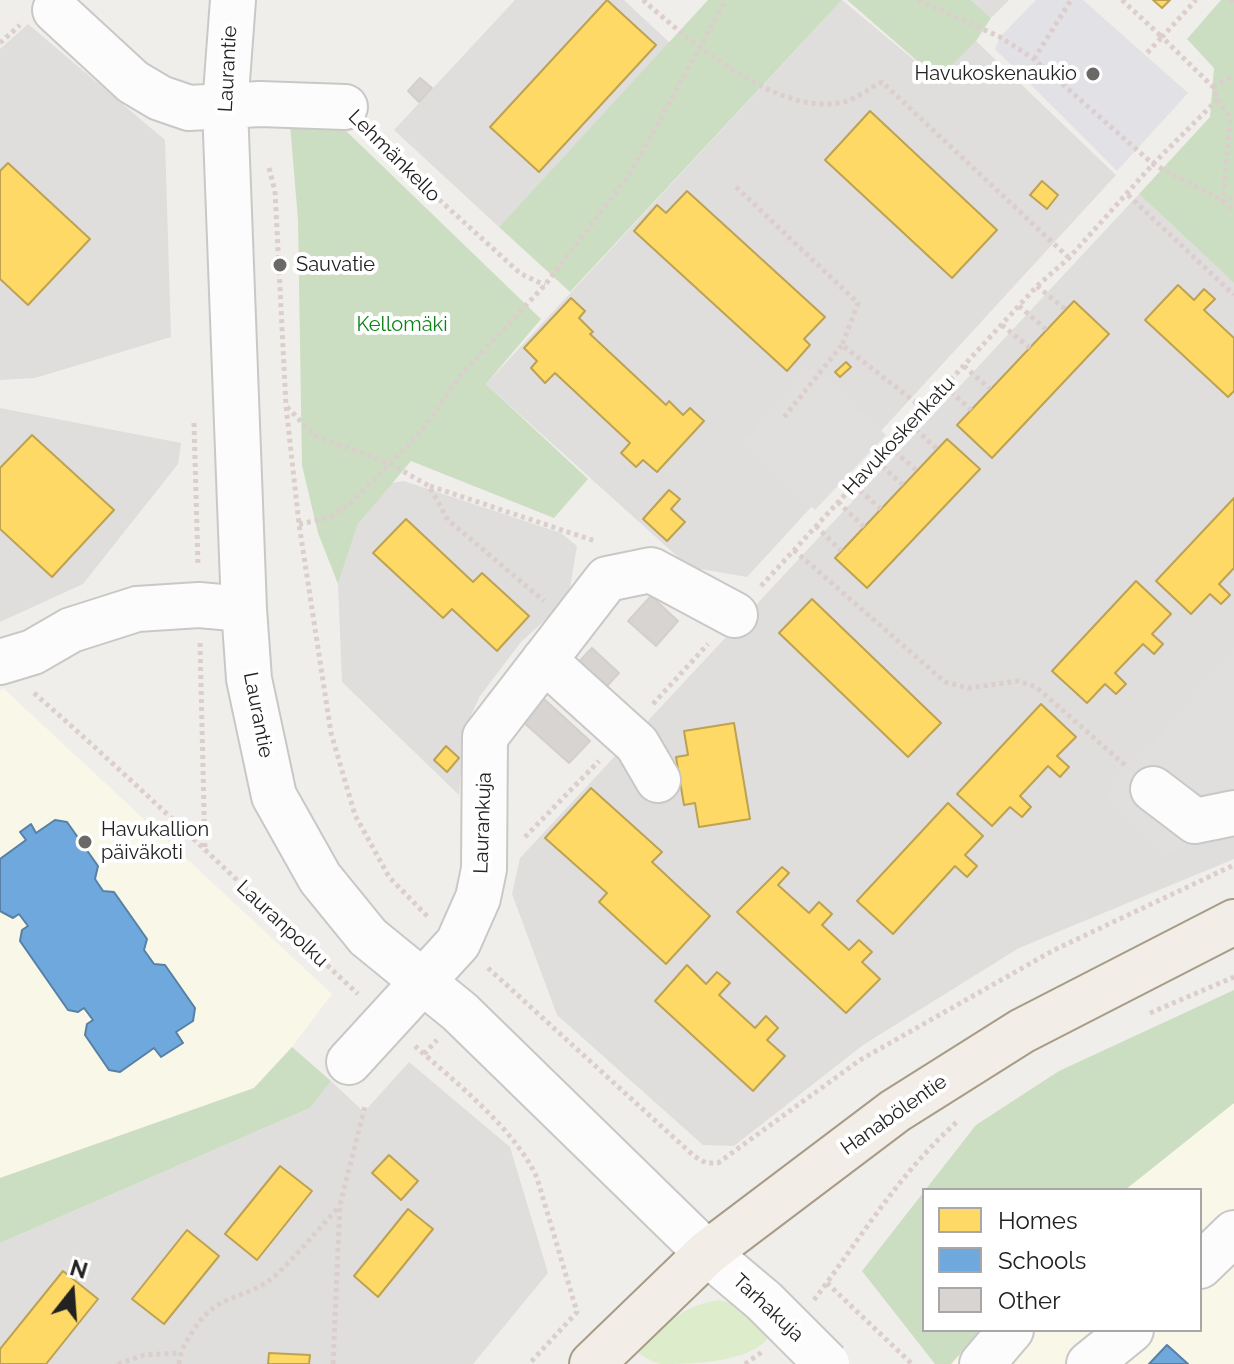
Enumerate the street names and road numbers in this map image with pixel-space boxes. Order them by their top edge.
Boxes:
street label: Laurantie [214,25,242,113]
street label: Lehmänkello [343,105,445,207]
street label: Havukoskenkatu [838,372,960,500]
street label: Laurantie [238,670,278,760]
street label: Laurankuja [469,772,497,874]
street label: Lauranpolku [231,876,333,972]
street label: Hanabölentie [836,1070,952,1160]
street label: Tarhakuja [727,1269,809,1347]

